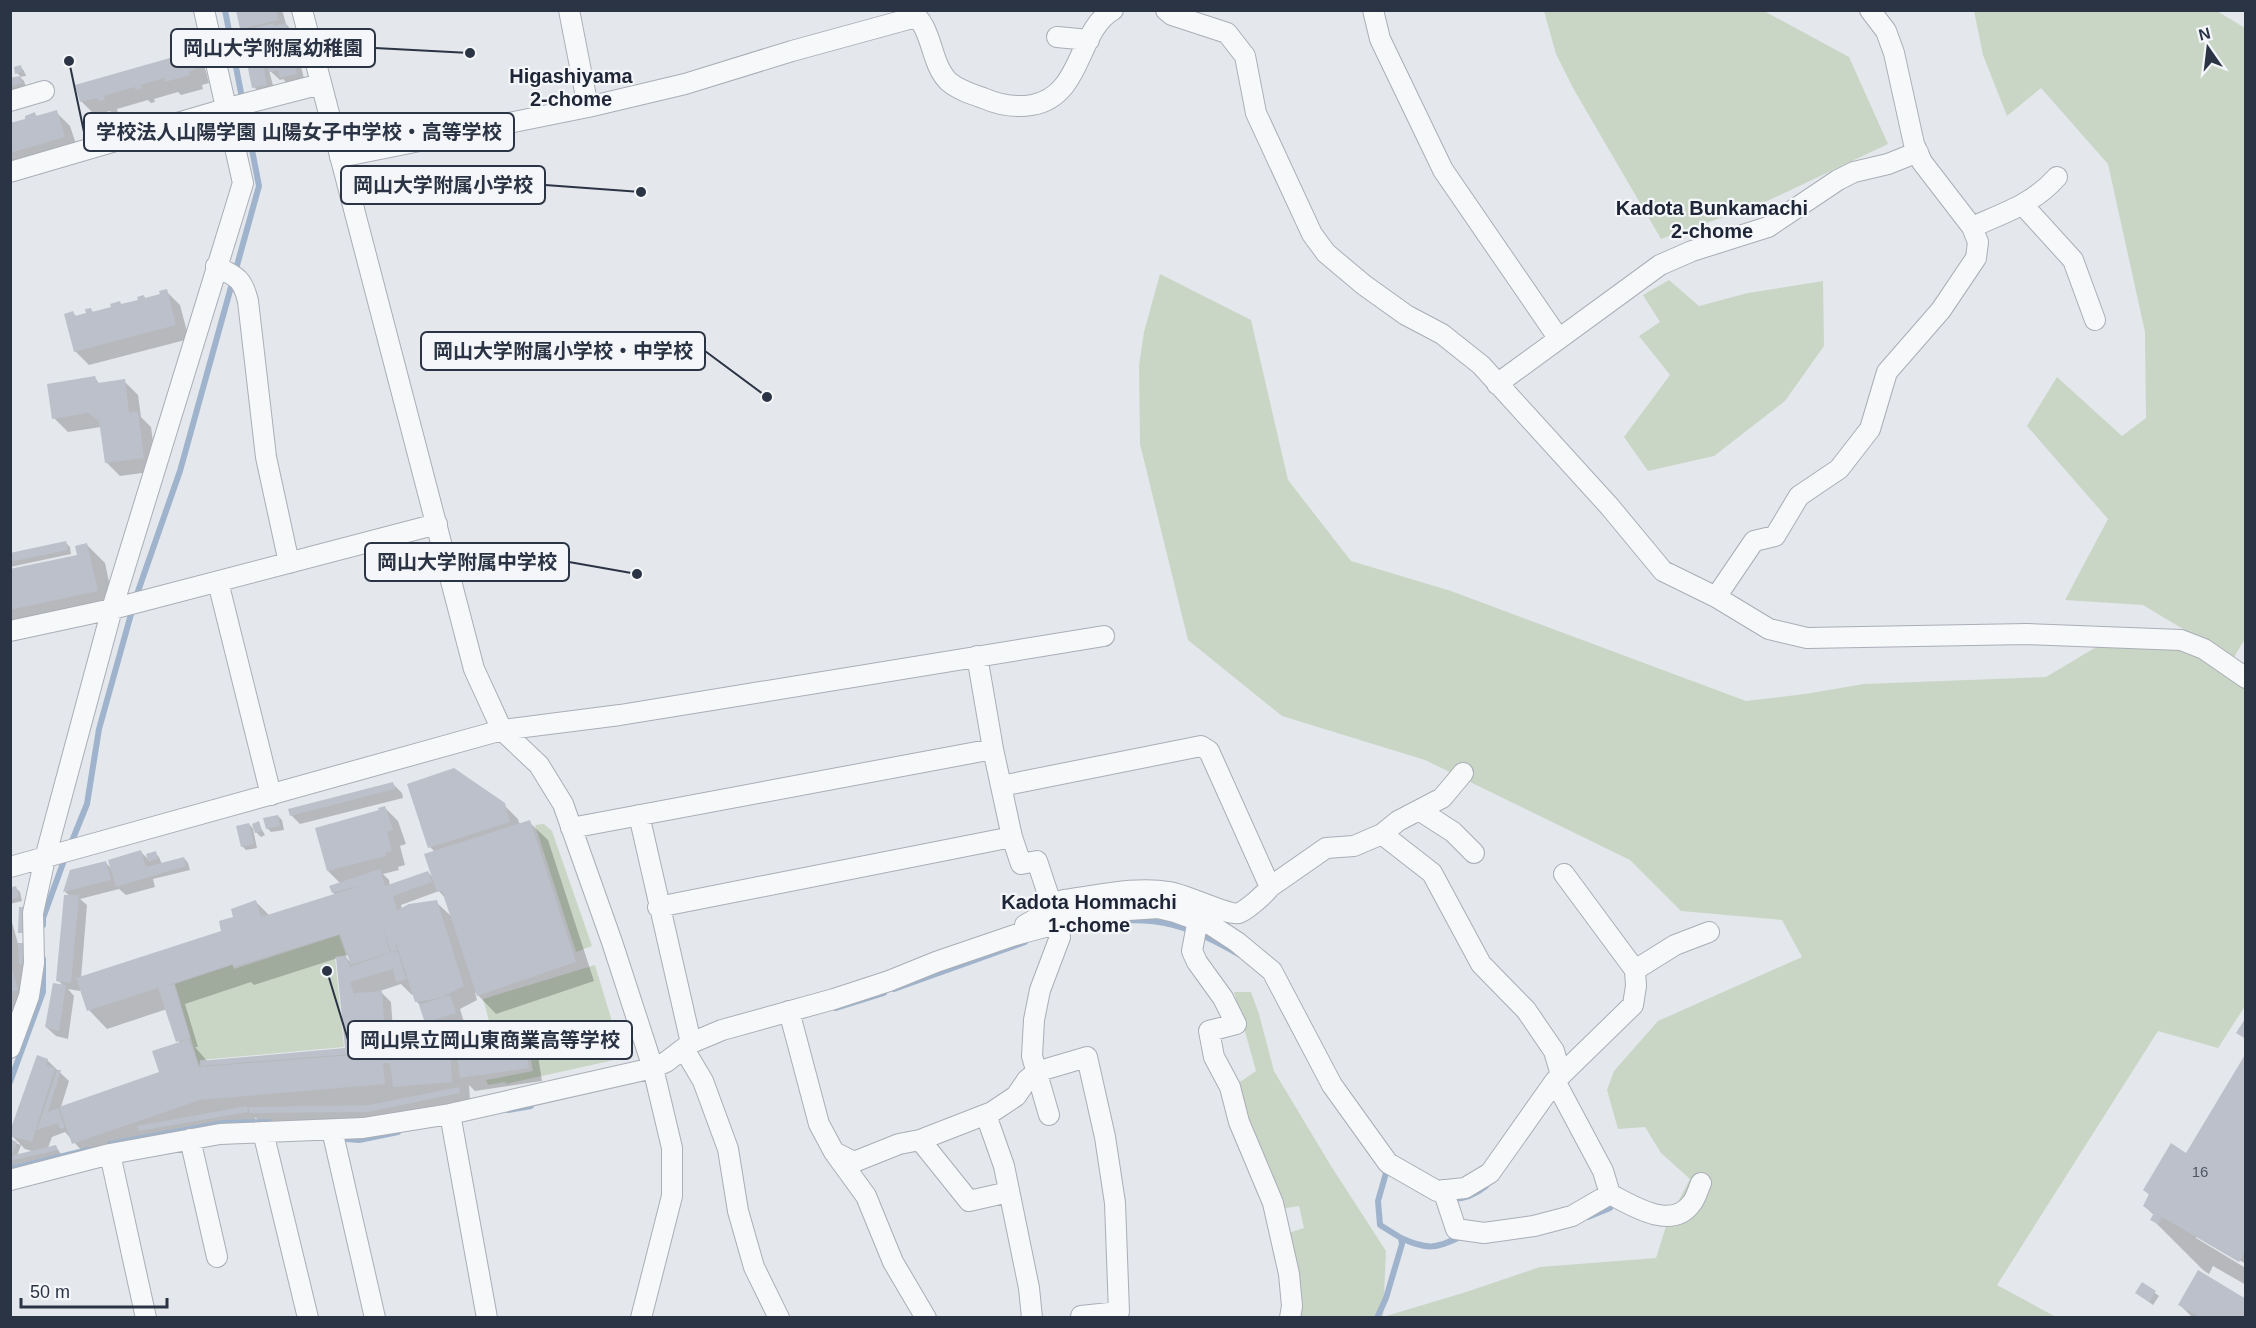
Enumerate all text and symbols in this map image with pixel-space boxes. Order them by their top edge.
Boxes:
north arrow [2178,18,2238,78]
text: N [2197,24,2212,44]
callout: 岡山大学附属幼稚園 [171,29,375,67]
text: 岡山大学附属幼稚園 [183,37,363,59]
district label: Higashiyama 2-chome [509,65,634,110]
callout: 学校法人山陽学園 山陽女子中学校・高等学校 [84,113,514,151]
text: 学校法人山陽学園 山陽女子中学校・高等学校 [96,121,502,143]
callout: 岡山大学附属小学校 [341,166,545,204]
text: 岡山大学附属小学校 [353,174,533,196]
district label: Kadota Bunkamachi 2-chome [1616,197,1808,242]
callout: 岡山大学附属小学校・中学校 [421,332,705,370]
text: 岡山大学附属小学校・中学校 [433,340,693,362]
callout: 岡山大学附属中学校 [365,543,569,581]
text: 岡山大学附属中学校 [377,551,557,573]
district label: Kadota Hommachi 1-chome [1001,891,1177,936]
callout: 岡山県立岡山東商業高等学校 [348,1021,632,1059]
text: 岡山県立岡山東商業高等学校 [360,1029,620,1051]
house number: 16 [2192,1163,2208,1180]
scale bar [21,1271,166,1309]
text: 50 m [30,1282,70,1302]

